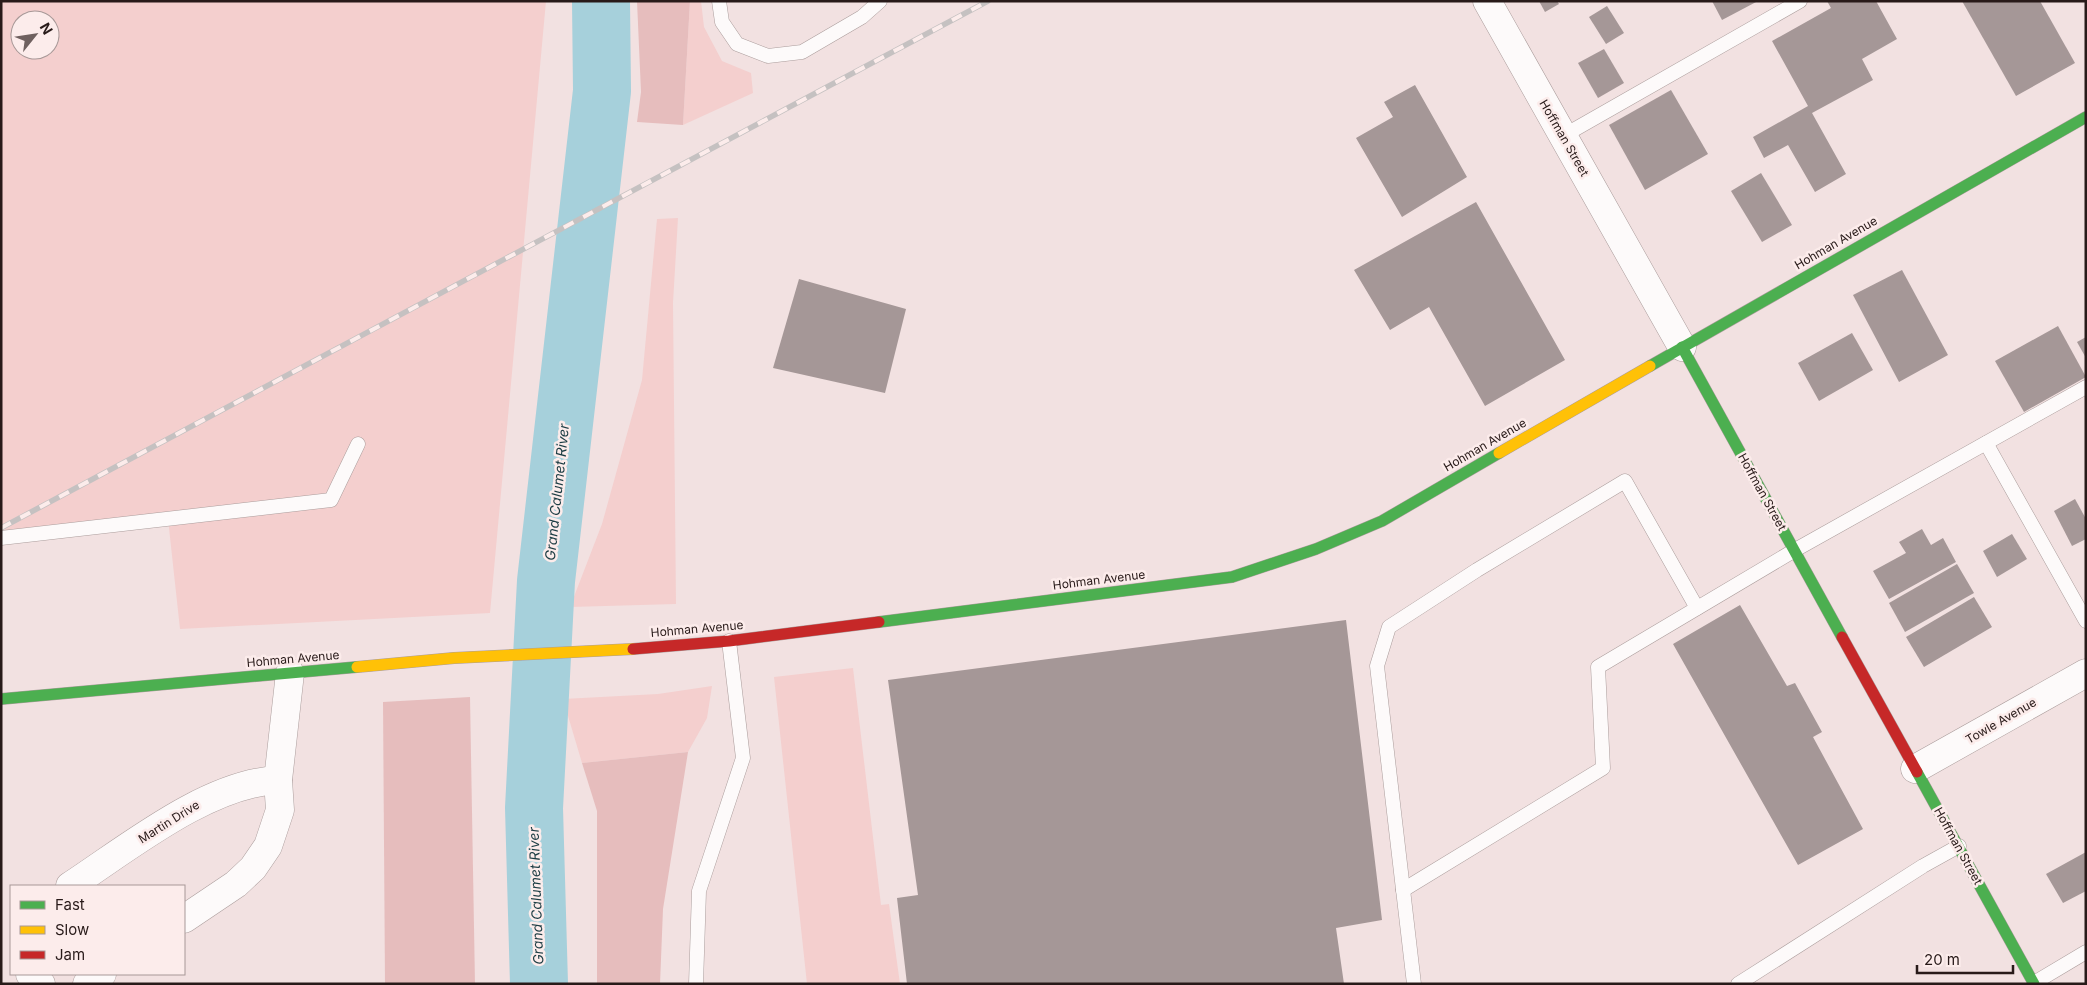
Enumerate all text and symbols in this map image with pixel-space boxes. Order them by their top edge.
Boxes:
north arrow [10,10,60,60]
text: N [37,19,57,37]
street label: Hoffman Street [1536,97,1592,179]
street label: Hohman Avenue [1792,213,1880,272]
street label: Hohman Avenue [1441,415,1529,474]
water label: Grand Calumet River [541,422,572,561]
street label: Hoffman Street [1735,450,1790,533]
street label: Hohman Avenue [1052,566,1146,593]
street label: Hohman Avenue [650,617,744,640]
street label: Hohman Avenue [246,647,340,670]
street label: Towle Avenue [1963,694,2039,747]
street label: Martin Drive [135,797,202,846]
street label: Hoffman Street [1931,804,1986,887]
water label: Grand Calumet River [525,826,546,965]
legend [10,885,185,975]
text: Fast [55,895,85,914]
text: Slow [55,920,89,939]
scale bar [1917,942,2013,974]
text: Jam [55,945,85,964]
text: 20 m [1924,950,1960,969]

